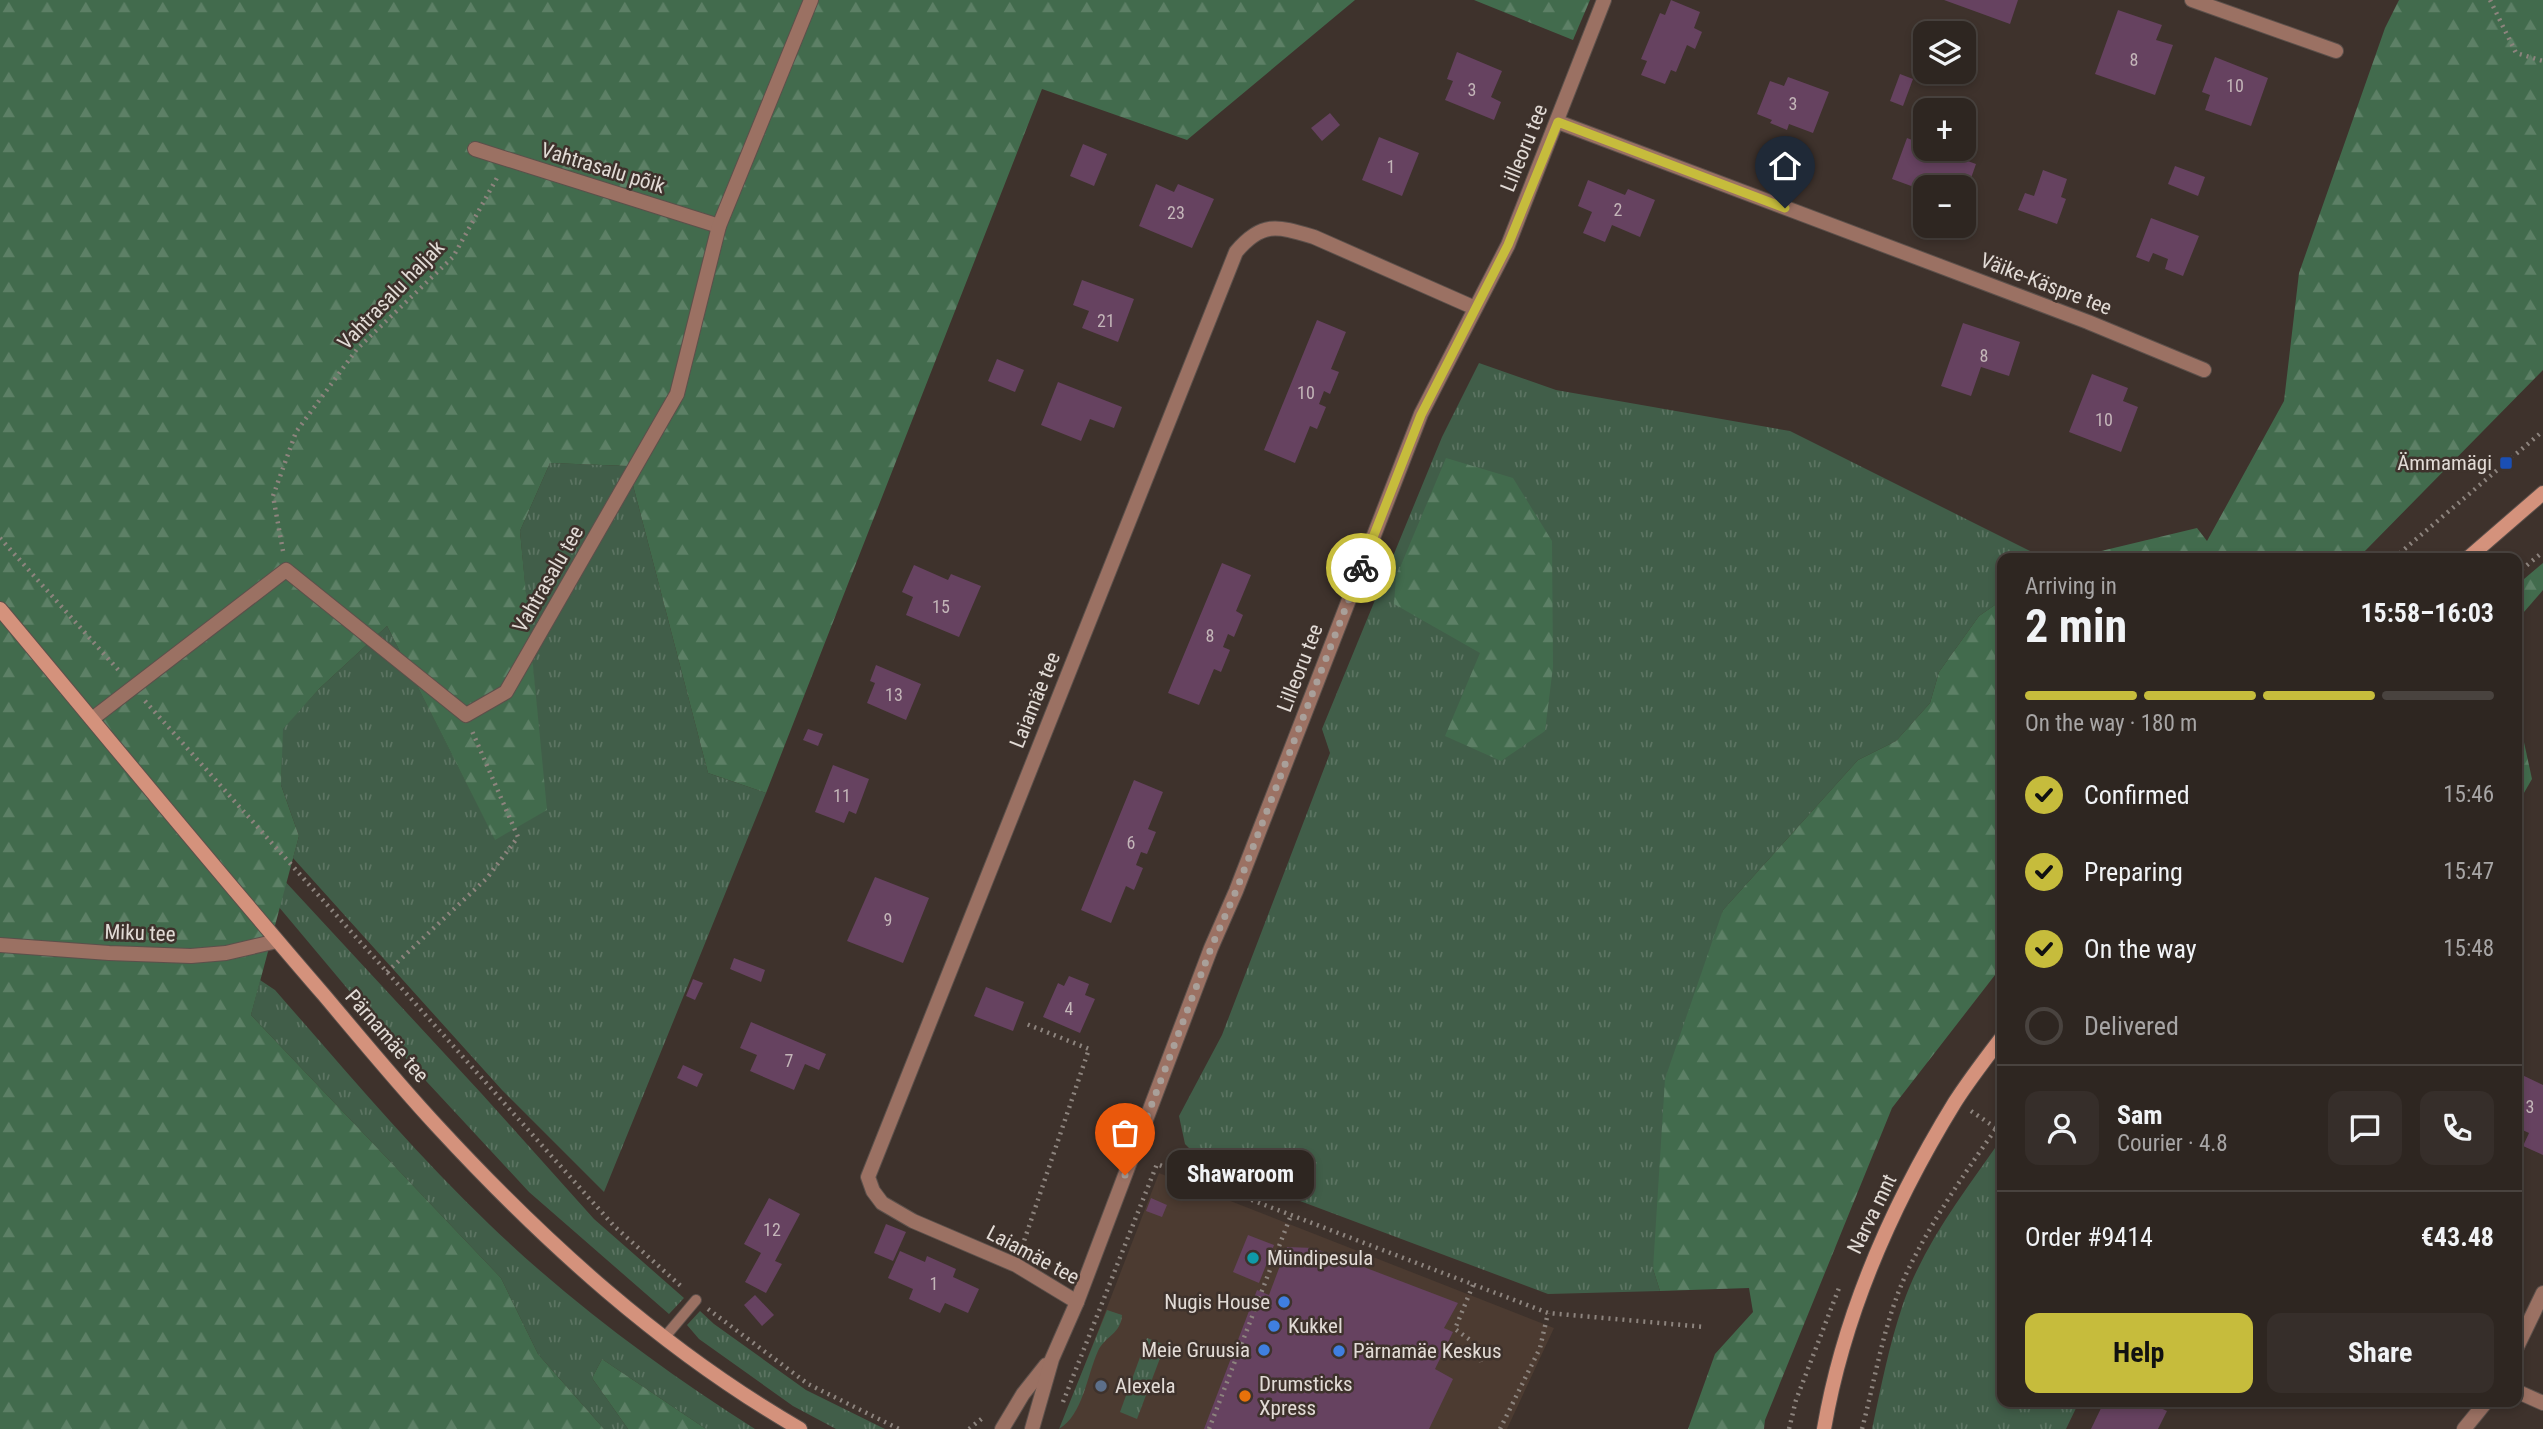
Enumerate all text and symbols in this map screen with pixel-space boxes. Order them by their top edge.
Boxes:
map controls [1913,21,1976,238]
button: layers [1913,21,1976,84]
house number: 8 [2130,49,2138,70]
house number: 10 [2226,75,2244,96]
house number: 3 [1468,79,1476,100]
house number: 3 [1789,93,1797,114]
button: + [1913,98,1976,161]
street label: Lilleoru tee [1496,101,1552,195]
pin [1755,136,1815,208]
street label: Vahtrasalu põik [538,138,668,198]
icon: home [1766,147,1804,185]
house number: 1 [1387,156,1395,177]
button: − [1913,175,1976,238]
house number: 2 [1614,199,1623,220]
house number: 23 [1167,202,1185,223]
street label: Vahtrasalu haljak [333,235,449,355]
street label: Väike-Käspre tee [1977,248,2115,320]
house number: 21 [1097,310,1115,331]
house number: 8 [1980,345,1988,366]
house number: 10 [1297,382,1315,403]
house number: 10 [2095,409,2113,430]
place label: Ämmamägi [2397,451,2492,475]
marker: Ämmamägi [2498,455,2514,471]
street label: Vahtrasalu tee [508,521,588,637]
courier [1326,533,1396,603]
icon: bike [1342,549,1380,587]
text: Arriving in [2025,573,2117,600]
house number: 15 [932,596,950,617]
text: 15:58–16:03 [2360,598,2494,628]
text: 2 min [2025,599,2127,653]
street label: Lilleoru tee [1272,621,1328,715]
house number: 8 [1206,625,1214,646]
street label: Laiamäe tee [1005,648,1065,751]
house number: 13 [885,684,903,705]
text: On the way · 180 m [2025,710,2197,737]
icon: check [2025,776,2063,814]
text: Confirmed [2084,780,2190,810]
text: 15:46 [2443,781,2494,808]
house number: 11 [833,785,851,806]
house number: 6 [1127,832,1135,853]
icon: check [2025,853,2063,891]
text: Preparing [2084,857,2183,887]
text: 15:47 [2443,858,2494,885]
house number: 9 [884,909,892,930]
street label: Miku tee [104,920,176,946]
icon: check [2025,930,2063,968]
text: On the way [2084,934,2197,964]
text: 15:48 [2443,935,2494,962]
street label: Pärnamäe tee [340,985,434,1087]
house number: 4 [1065,998,1074,1019]
text: Delivered [2084,1011,2179,1041]
house number: 7 [785,1050,794,1071]
button: person [2025,1091,2099,1165]
button: chat [2328,1091,2402,1165]
button: phone [2420,1091,2494,1165]
house number: 3 [2526,1096,2534,1117]
text: Sam [2117,1100,2163,1130]
pin [1095,1103,1155,1175]
icon: bag [1106,1114,1144,1152]
text: Courier · 4.8 [2117,1130,2228,1157]
callout: Shawaroom [1167,1150,1314,1200]
text: Shawaroom [1187,1161,1294,1188]
street label: Narva mnt [1842,1170,1902,1258]
house number: 12 [763,1219,781,1240]
street label: Laiamäe tee [983,1221,1084,1289]
text: Order #9414 [2025,1222,2153,1252]
text: €43.48 [2421,1222,2494,1252]
place label: Mündipesula [1267,1246,1373,1270]
marker: Mündipesula [1245,1250,1261,1266]
house number: 1 [930,1273,938,1294]
place label: Nugis House [1164,1290,1270,1314]
marker: Nugis House [1276,1294,1292,1310]
button: Help [2025,1313,2253,1393]
button: Share [2267,1313,2494,1393]
place label: Kukkel [1288,1314,1343,1338]
marker: Kukkel [1266,1318,1282,1334]
place label: Meie Gruusia [1141,1338,1250,1362]
place label: Pärnamäe Keskus [1353,1339,1502,1363]
marker: Meie Gruusia [1256,1342,1272,1358]
marker: Pärnamäe Keskus [1331,1343,1347,1359]
place label: Drumsticks Xpress [1259,1372,1353,1420]
place label: Alexela [1115,1374,1176,1398]
marker: Alexela [1093,1378,1109,1394]
marker: Drumsticks Xpress [1237,1388,1253,1404]

